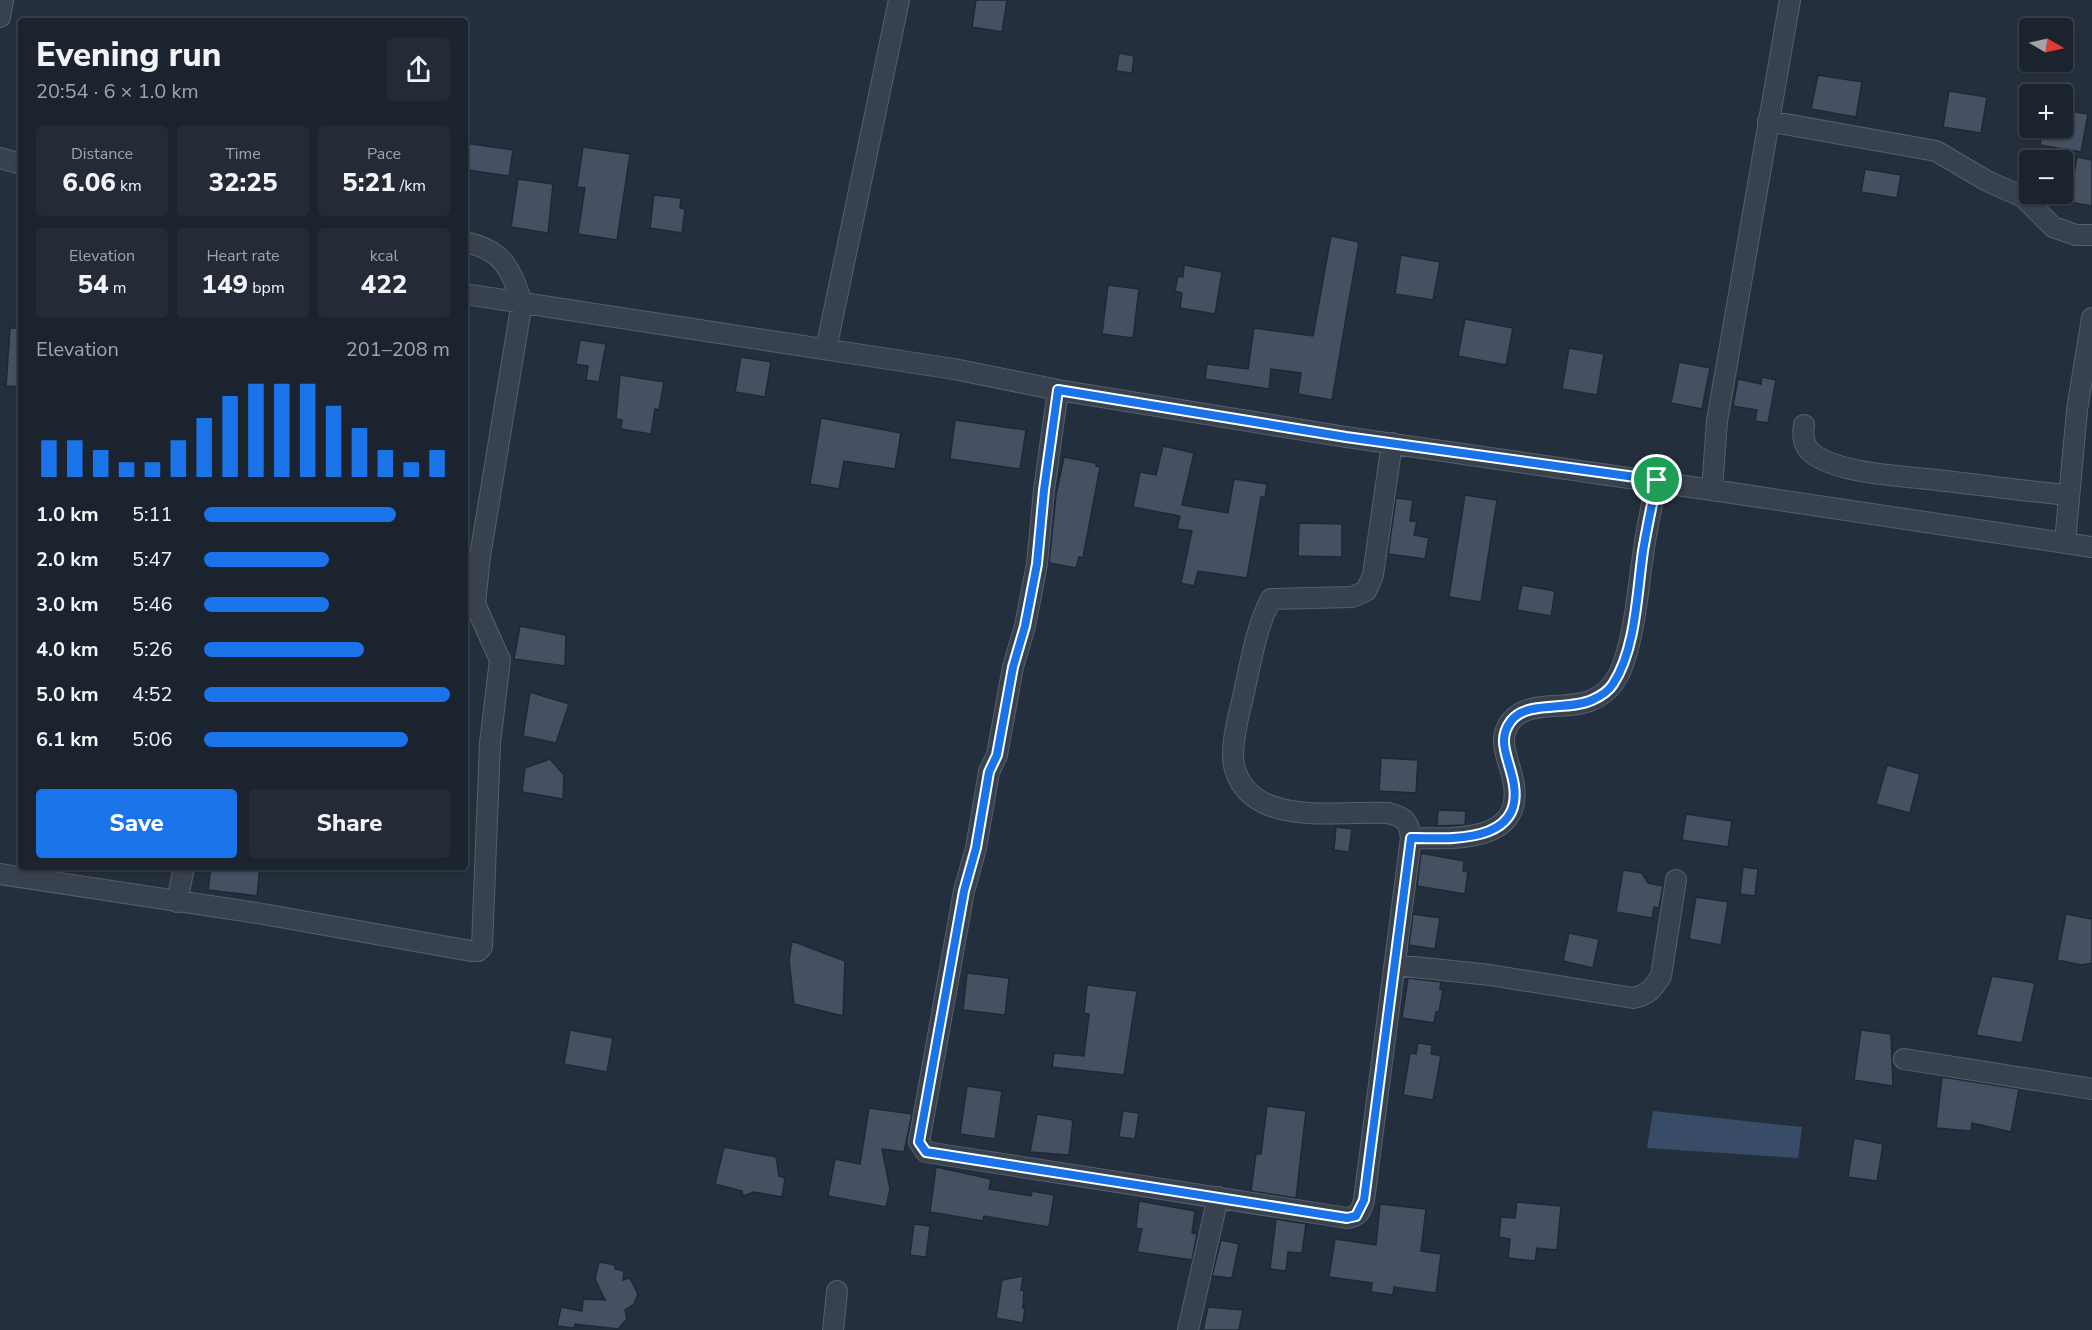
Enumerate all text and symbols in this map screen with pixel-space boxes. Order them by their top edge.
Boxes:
north arrow [2019,18,2073,72]
map controls [2019,18,2073,204]
text: Evening run [36,33,221,78]
button: share [387,38,450,101]
text: 20:54 · 6 × 1.0 km [36,78,199,105]
button: + [2019,84,2073,138]
text: Distance [71,143,133,165]
text: Time [225,143,261,165]
text: Pace [367,143,401,165]
button: − [2019,150,2073,204]
text: 6.06 [62,165,116,200]
text: 32:25 [208,165,278,200]
text: 5:21 [342,165,396,200]
text: km [116,175,142,197]
text: /km [396,175,426,197]
text: Elevation [69,245,135,267]
text: Heart rate [206,245,280,267]
text: kcal [370,245,398,267]
text: 54 [77,267,109,302]
text: 149 [201,267,248,302]
text: 422 [361,267,407,302]
text: m [109,277,127,299]
text: bpm [248,277,285,299]
text: Elevation [36,336,119,363]
text: 201–208 m [346,336,450,363]
pin [1631,454,1682,505]
icon: arrive [1640,463,1673,496]
text: 1.0 km [36,501,99,528]
text: 5:11 [132,501,173,528]
text: 2.0 km [36,546,99,573]
text: 5:47 [132,546,173,573]
text: 3.0 km [36,591,99,618]
text: 5:46 [132,591,173,618]
text: 4.0 km [36,636,99,663]
text: 5:26 [132,636,173,663]
text: 5.0 km [36,681,99,708]
text: 4:52 [132,681,173,708]
text: 6.1 km [36,726,99,753]
text: 5:06 [132,726,173,753]
button: Save [36,789,237,858]
button: Share [249,789,450,858]

